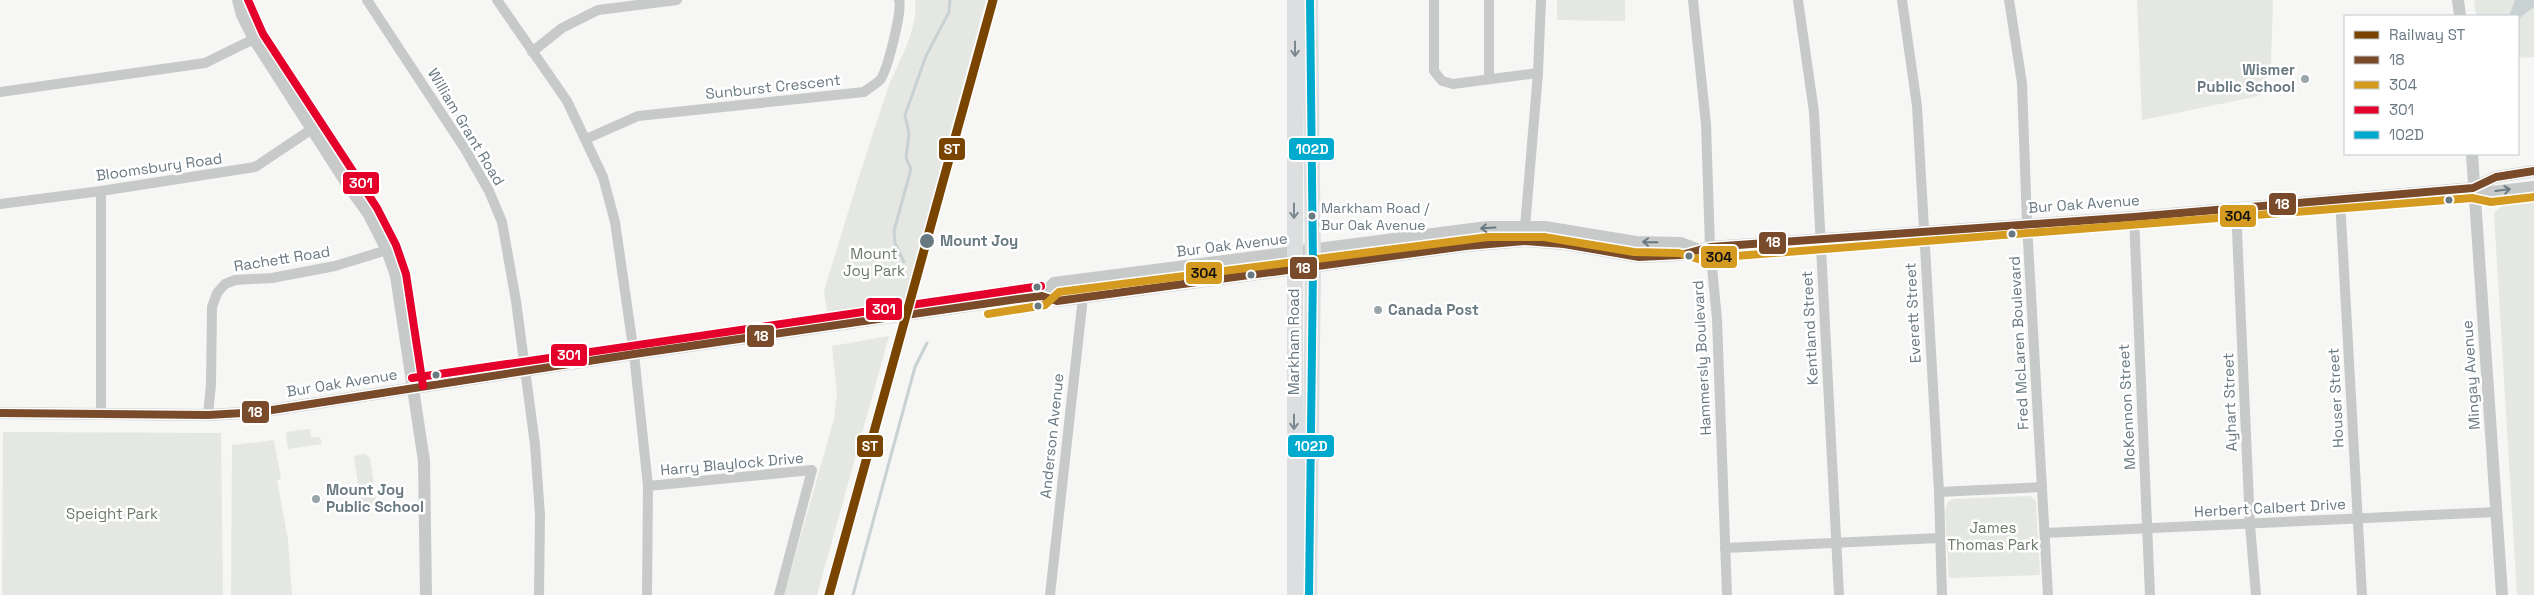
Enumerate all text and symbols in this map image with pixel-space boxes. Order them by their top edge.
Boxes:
legend [2344,15,2519,155]
text: Railway ST [2389,25,2466,44]
one-way arrow [1290,40,1300,56]
text: 18 [2389,50,2405,69]
place label: Wismer Public School [2197,60,2295,96]
street label: William Grant Road [424,65,509,189]
street label: Sunburst Crescent [704,70,842,103]
marker: Wismer Public School [2299,73,2311,85]
text: 304 [2389,75,2417,94]
text: 301 [2389,100,2414,119]
text: 102D [2389,125,2424,144]
line badge: ST [938,137,966,161]
line badge: 102D [1288,137,1335,161]
text: ST [944,140,960,158]
text: 102D [1295,140,1329,158]
street label: Bloomsbury Road [95,148,223,185]
line badge: 301 [342,171,380,195]
text: 301 [349,174,373,192]
one-way arrow [2495,185,2511,195]
street label: Bur Oak Avenue [2027,190,2141,217]
line badge: 18 [2268,192,2297,216]
text: 18 [2275,195,2290,213]
unlabelled marker [2444,195,2454,205]
place label: Markham Road / Bur Oak Avenue [1321,199,1430,234]
one-way arrow [1289,202,1299,219]
line badge: 304 [2219,204,2257,228]
text: 304 [2225,207,2251,225]
marker: Markham Road / Bur Oak Avenue [1307,211,1317,221]
one-way arrow [1481,223,1497,232]
street label: Bur Oak Avenue [1175,228,1289,261]
unlabelled marker [2007,229,2017,239]
place label: Mount Joy [940,231,1018,250]
line badge: 18 [1758,231,1787,255]
marker: Mount Joy [918,232,936,250]
text: 18 [1766,233,1781,251]
one-way arrow [1642,237,1658,247]
street label: Rachett Road [232,242,331,276]
park label: Mount Joy Park [843,244,905,280]
line badge: 304 [1700,245,1738,269]
text: 304 [1706,248,1732,266]
unlabelled marker [1684,251,1694,261]
line badge: 18 [1289,256,1318,280]
street label: Fred McLaren Boulevard [2004,256,2033,430]
text: 18 [1296,259,1311,277]
line badge: 304 [1185,261,1223,285]
street label: Everett Street [1900,262,1925,364]
text: 304 [1191,264,1217,282]
unlabelled marker [1246,270,1256,280]
street label: Kentland Street [1797,270,1822,386]
street label: Hammersly Boulevard [1688,280,1715,436]
unlabelled marker [1032,282,1042,292]
street label: Markham Road [1284,289,1303,395]
line badge: 301 [865,297,903,321]
text: 301 [872,300,896,318]
place label: Canada Post [1388,300,1479,319]
unlabelled marker [1033,301,1043,311]
marker: Canada Post [1372,304,1384,316]
street label: Mingay Avenue [2457,320,2484,430]
line badge: 18 [746,324,775,348]
text: 18 [754,327,769,345]
line badge: 301 [550,343,588,367]
street label: McKennon Street [2114,343,2139,471]
text: 301 [557,346,581,364]
street label: Houser Street [2323,347,2348,449]
street label: Ayhart Street [2218,352,2241,452]
street label: Bur Oak Avenue [285,364,399,401]
unlabelled marker [431,370,441,380]
street label: Anderson Avenue [1035,372,1068,499]
line badge: 18 [241,400,270,424]
text: 18 [248,403,263,421]
one-way arrow [1289,414,1299,430]
line badge: ST [856,434,884,458]
line badge: 102D [1287,434,1335,458]
text: ST [862,437,878,455]
text: 102D [1294,437,1328,455]
street label: Harry Blaylock Drive [660,448,805,479]
place label: Mount Joy Public School [326,480,424,516]
marker: Mount Joy Public School [310,493,322,505]
street label: Herbert Calbert Drive [2194,494,2347,521]
park label: Speight Park [66,504,158,523]
park label: James Thomas Park [1947,518,2039,554]

